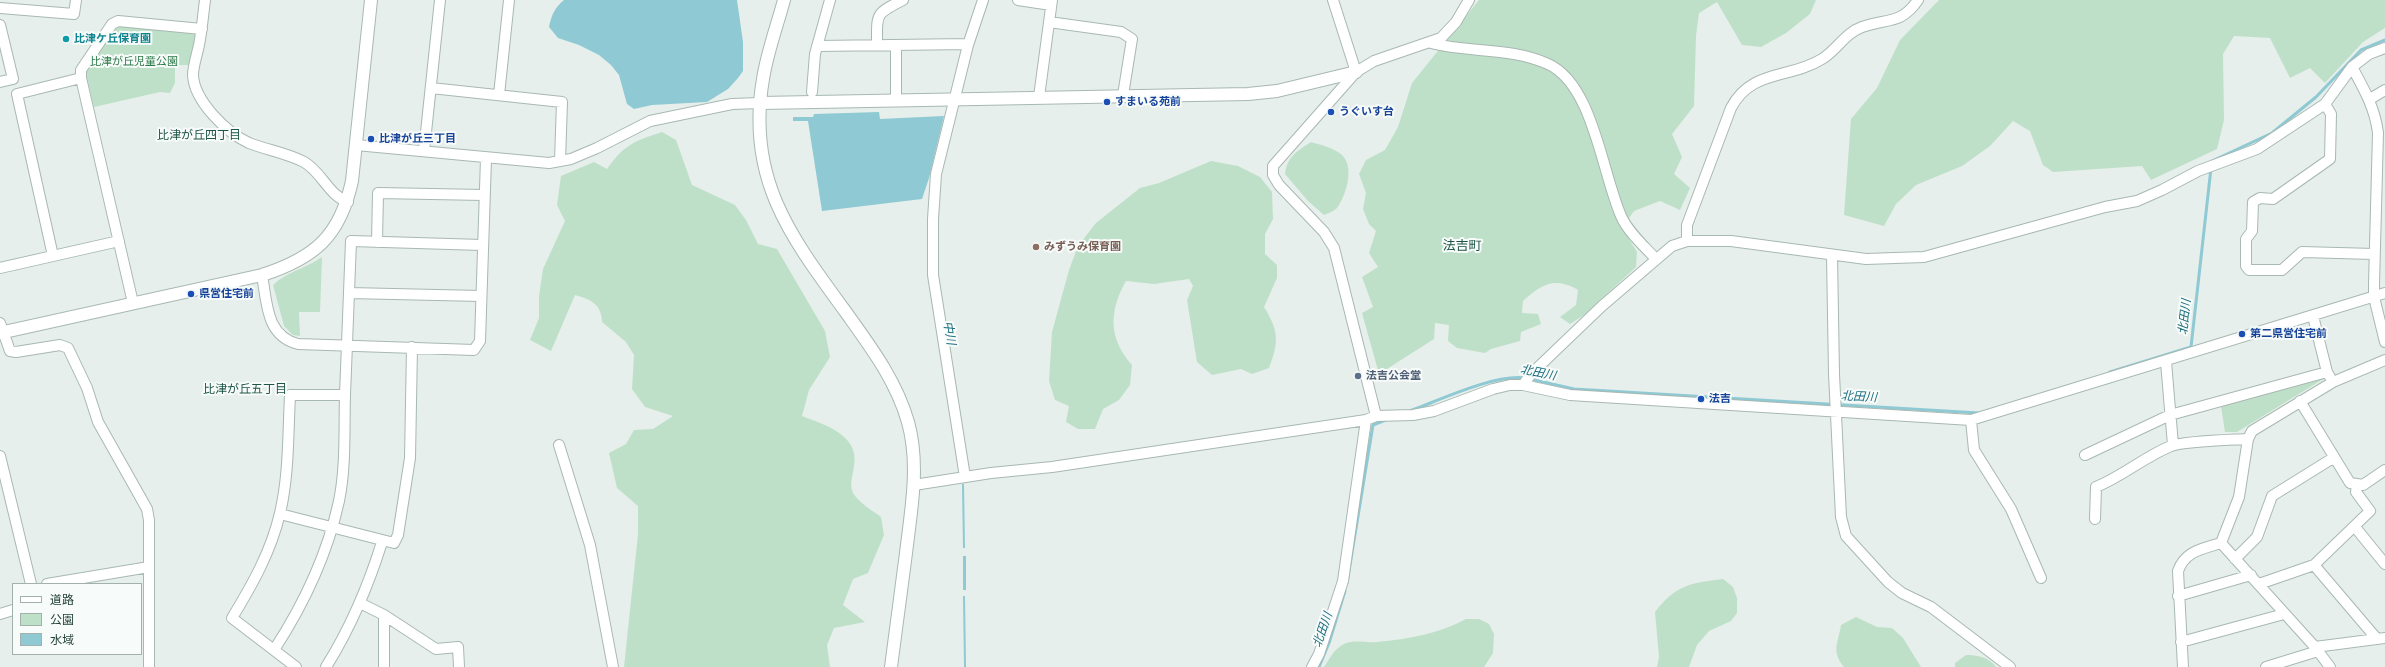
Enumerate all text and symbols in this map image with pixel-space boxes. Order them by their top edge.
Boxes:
place label: 比津ケ丘保育園 [74,32,151,46]
marker: 比津ケ丘保育園 [61,34,71,44]
park label: 比津が丘児童公園 [90,55,178,69]
place label: すまいる苑前 [1115,95,1181,109]
marker: すまいる苑前 [1102,97,1112,107]
place label: うぐいす台 [1339,105,1394,119]
marker: うぐいす台 [1326,107,1336,117]
district label: 比津が丘四丁目 [157,129,241,143]
place label: 比津が丘三丁目 [379,132,456,146]
marker: 比津が丘三丁目 [366,134,376,144]
district label: 法吉町 [1443,238,1481,254]
place label: みずうみ保育園 [1044,240,1121,254]
marker: みずうみ保育園 [1031,242,1041,252]
place label: 県営住宅前 [199,287,254,301]
marker: 県営住宅前 [186,289,196,299]
water label: 北田川 [2176,298,2194,336]
water label: 中川 [940,320,958,346]
place label: 第二県営住宅前 [2250,327,2327,341]
marker: 第二県営住宅前 [2237,329,2247,339]
water label: 北田川 [1519,362,1557,384]
place label: 法吉公会堂 [1366,369,1421,383]
marker: 法吉公会堂 [1353,371,1363,381]
district label: 比津が丘五丁目 [203,383,287,397]
water label: 北田川 [1841,389,1877,405]
place label: 法吉 [1709,392,1731,406]
marker: 法吉 [1696,394,1706,404]
legend [12,583,142,655]
text: 道路 [50,591,74,608]
text: 公園 [50,611,74,628]
water label: 北田川 [1310,611,1336,649]
text: 水域 [50,631,74,648]

